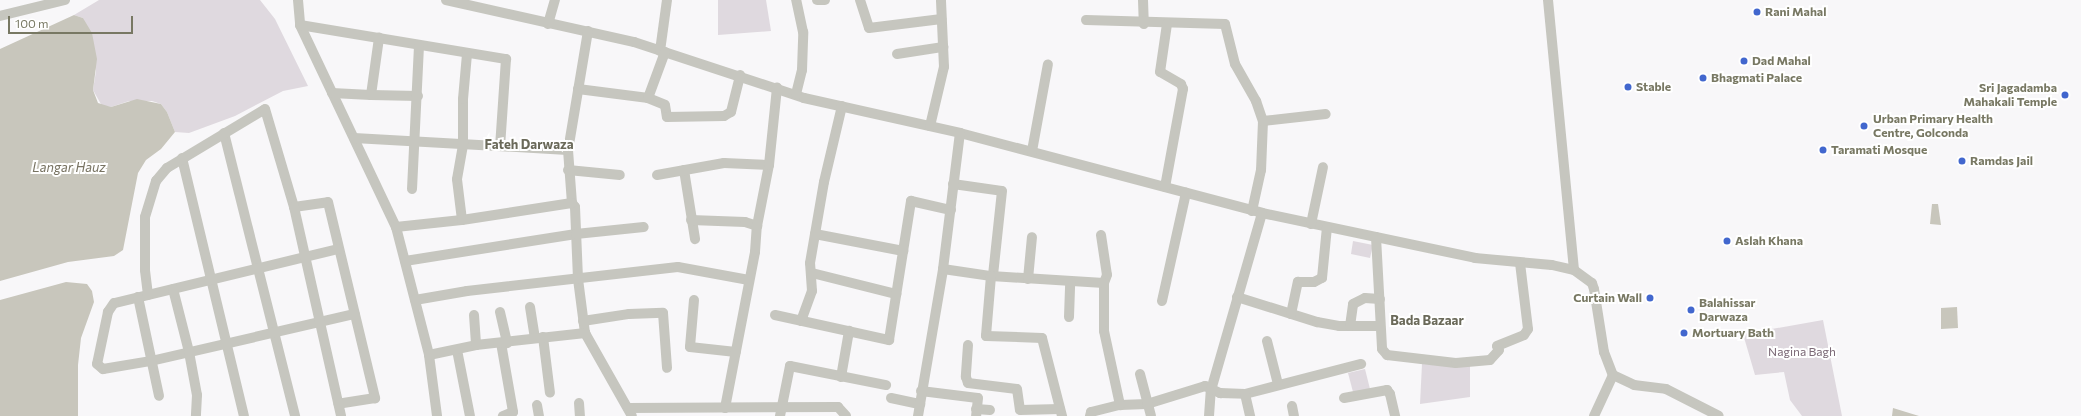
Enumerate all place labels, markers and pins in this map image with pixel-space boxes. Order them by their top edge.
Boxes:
place label: Rani Mahal [1765,5,1826,19]
marker: Rani Mahal [1752,7,1762,17]
place label: Dad Mahal [1752,54,1811,68]
marker: Dad Mahal [1739,56,1749,66]
place label: Bhagmati Palace [1711,71,1802,85]
marker: Bhagmati Palace [1698,73,1708,83]
place label: Stable [1636,80,1671,94]
place label: Sri Jagadamba Mahakali Temple [1964,81,2057,109]
marker: Stable [1623,82,1633,92]
marker: Sri Jagadamba Mahakali Temple [2060,90,2070,100]
place label: Urban Primary Health Centre, Golconda [1873,112,1993,140]
marker: Urban Primary Health Centre, Golconda [1858,120,1870,132]
place label: Taramati Mosque [1831,143,1927,157]
marker: Taramati Mosque [1818,145,1828,155]
place label: Ramdas Jail [1970,154,2033,168]
marker: Ramdas Jail [1957,156,1967,166]
place label: Aslah Khana [1735,234,1803,248]
marker: Aslah Khana [1722,236,1732,246]
place label: Curtain Wall [1573,291,1642,305]
marker: Curtain Wall [1645,293,1655,303]
place label: Balahissar Darwaza [1699,296,1756,324]
marker: Balahissar Darwaza [1686,305,1696,315]
place label: Mortuary Bath [1692,326,1774,340]
marker: Mortuary Bath [1679,328,1689,338]

